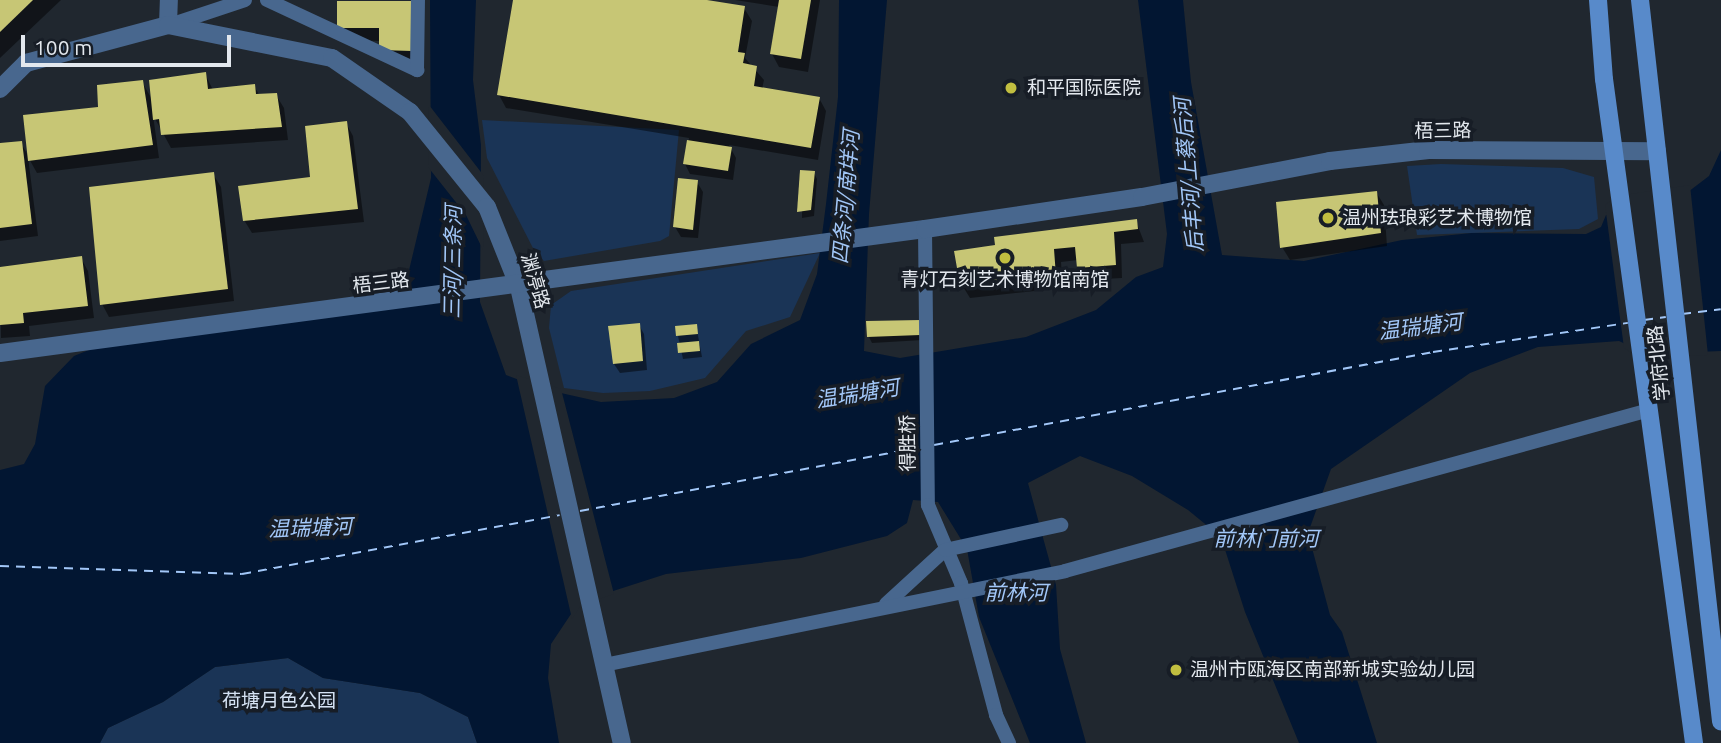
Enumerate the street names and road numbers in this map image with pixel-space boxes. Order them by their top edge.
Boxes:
street label: 梧三路 [1414,119,1472,143]
street label: 渊渟路 [516,250,554,312]
street label: 梧三路 [351,268,411,298]
street label: 学府北路 [1644,324,1674,402]
street label: 得胜桥 [896,414,920,472]

